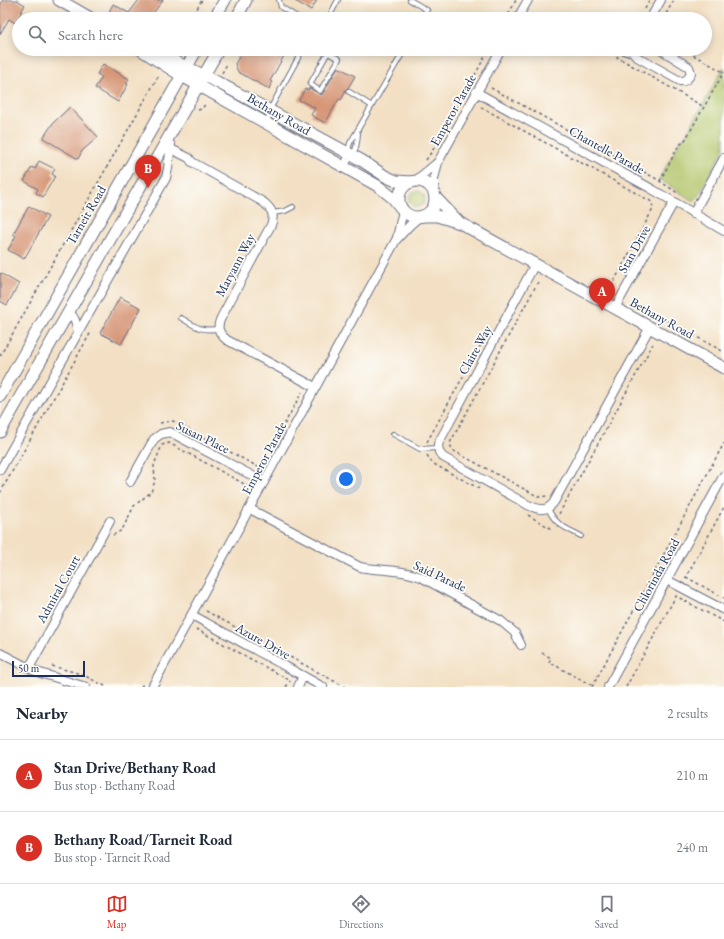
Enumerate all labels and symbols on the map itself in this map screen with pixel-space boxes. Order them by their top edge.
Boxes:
street label: Emperor Parade [426,71,480,149]
street label: Bethany Road [244,89,314,139]
street label: Chantelle Parade [566,122,648,178]
pin: B [135,155,161,188]
street label: Tarneit Road [62,182,110,248]
street label: Stan Drive [614,222,654,276]
street label: Maryann Way [211,230,259,300]
pin: A [589,278,615,311]
street label: Bethany Road [627,293,697,343]
street label: Claire Way [454,322,496,378]
street label: Susan Place [174,417,232,457]
street label: Emperor Parade [238,419,290,497]
your location [336,469,356,489]
street label: Chlorinda Road [629,535,683,615]
street label: Admiral Court [32,552,84,627]
street label: Said Parade [411,556,469,596]
street label: Azure Drive [232,618,293,663]
scale bar [12,659,85,678]

